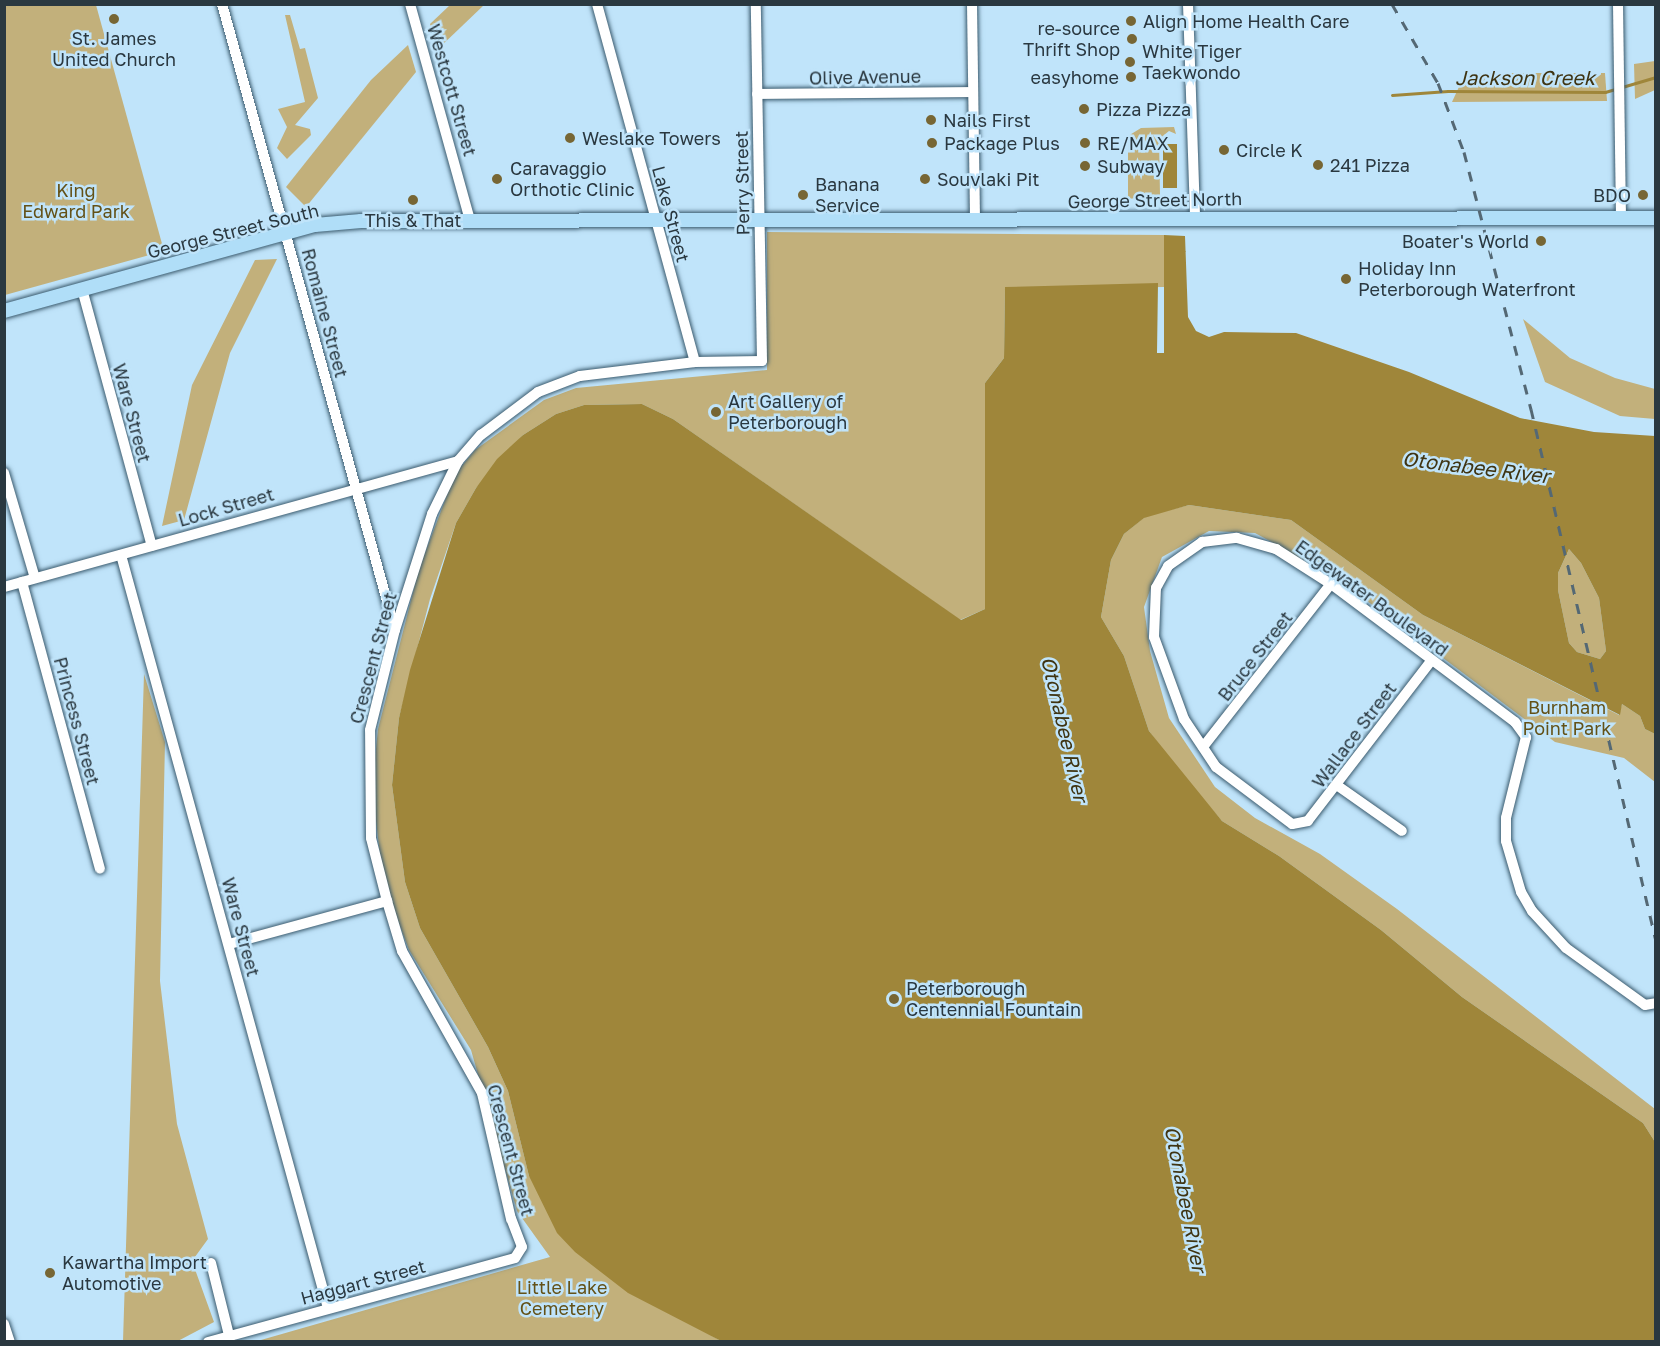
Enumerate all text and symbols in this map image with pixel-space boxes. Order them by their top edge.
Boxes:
place label: Align Home Health Care [1143,10,1349,32]
marker: St. James United Church [107,12,121,26]
marker: Align Home Health Care [1124,14,1138,28]
place label: re-source Thrift Shop [1023,18,1120,60]
street label: Westcott Street [423,21,481,159]
place label: St. James United Church [52,28,176,70]
marker: re-source Thrift Shop [1125,32,1139,46]
place label: White Tiger Taekwondo [1142,41,1242,84]
marker: White Tiger Taekwondo [1123,55,1137,69]
street label: Olive Avenue [809,65,921,89]
water label: Jackson Creek [1455,65,1595,89]
place label: easyhome [1031,66,1119,88]
marker: easyhome [1124,70,1138,84]
place label: Pizza Pizza [1096,98,1191,120]
marker: Pizza Pizza [1077,102,1091,116]
place label: Nails First [943,109,1031,131]
marker: Nails First [924,113,938,127]
place label: Weslake Towers [582,127,721,149]
marker: Weslake Towers [563,131,577,145]
street label: Perry Street [730,131,754,235]
place label: Package Plus [944,132,1060,154]
place label: RE/MAX [1097,132,1169,154]
marker: Package Plus [925,136,939,150]
marker: RE/MAX [1078,136,1092,150]
place label: Circle K [1236,139,1303,161]
marker: Circle K [1217,143,1231,157]
place label: 241 Pizza [1330,154,1410,176]
place label: Subway [1097,155,1164,177]
place label: Caravaggio Orthotic Clinic [510,158,635,201]
marker: 241 Pizza [1311,158,1325,172]
marker: Subway [1078,159,1092,173]
street label: Lake Street [648,164,694,264]
place label: Souvlaki Pit [937,168,1040,190]
marker: Caravaggio Orthotic Clinic [488,170,506,188]
marker: Souvlaki Pit [918,172,932,186]
place label: Banana Service [815,174,880,216]
park label: King Edward Park [22,180,130,222]
place label: BDO [1593,184,1631,206]
marker: Banana Service [796,188,810,202]
street label: George Street North [1067,188,1243,212]
marker: BDO [1636,188,1650,202]
marker: This & That [406,193,420,207]
street label: George Street South [145,199,321,263]
place label: This & That [364,209,462,231]
place label: Boater's World [1402,230,1529,252]
marker: Boater's World [1534,234,1548,248]
street label: Romaine Street [297,246,353,380]
place label: Holiday Inn Peterborough Waterfront [1358,258,1576,300]
marker: Holiday Inn Peterborough Waterfront [1339,272,1353,286]
street label: Ware Street [108,361,156,465]
place label: Art Gallery of Peterborough [728,391,847,434]
marker: Art Gallery of Peterborough [709,405,723,419]
water label: Otonabee River [1401,446,1551,488]
street label: Lock Street [176,483,276,531]
street label: Edgewater Boulevard [1291,535,1453,661]
street label: Crescent Street [345,590,401,726]
street label: Bruce Street [1213,607,1297,705]
water label: Otonabee River [1037,654,1093,804]
street label: Princess Street [50,655,104,787]
street label: Wallace Street [1307,678,1401,792]
park label: Burnham Point Park [1523,697,1611,740]
street label: Ware Street [217,875,265,979]
place label: Peterborough Centennial Fountain [906,978,1081,1020]
marker: Peterborough Centennial Fountain [887,992,901,1006]
street label: Crescent Street [483,1082,539,1218]
water label: Otonabee River [1160,1124,1212,1274]
place label: Kawartha Import Automotive [62,1252,207,1294]
street label: Haggart Street [298,1255,428,1309]
marker: Kawartha Import Automotive [43,1266,57,1280]
park label: Little Lake Cemetery [517,1277,607,1320]

